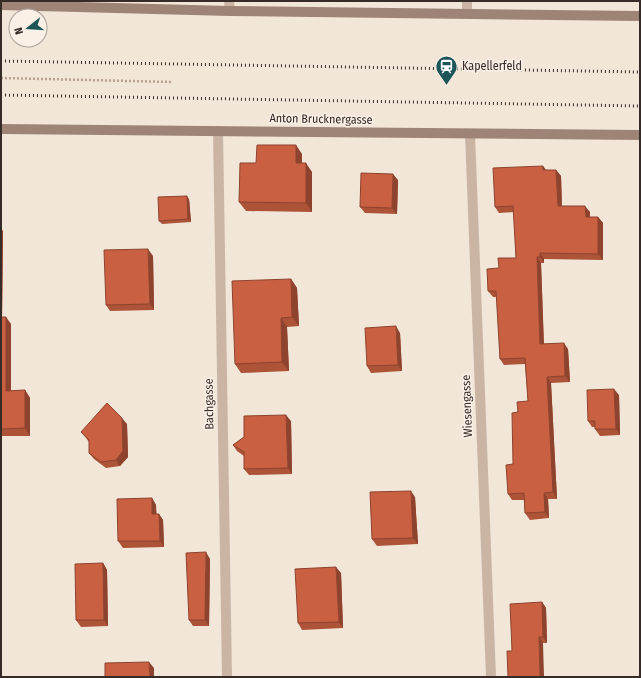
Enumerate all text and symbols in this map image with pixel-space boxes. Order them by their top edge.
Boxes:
north arrow [8,8,48,48]
text: N [12,26,26,36]
station icon: Kapellerfeld [434,53,460,86]
place label: Kapellerfeld [462,59,522,73]
street label: Anton Brucknergasse [269,111,373,127]
street label: Wiesengasse [459,374,475,438]
street label: Bachgasse [202,378,216,430]

